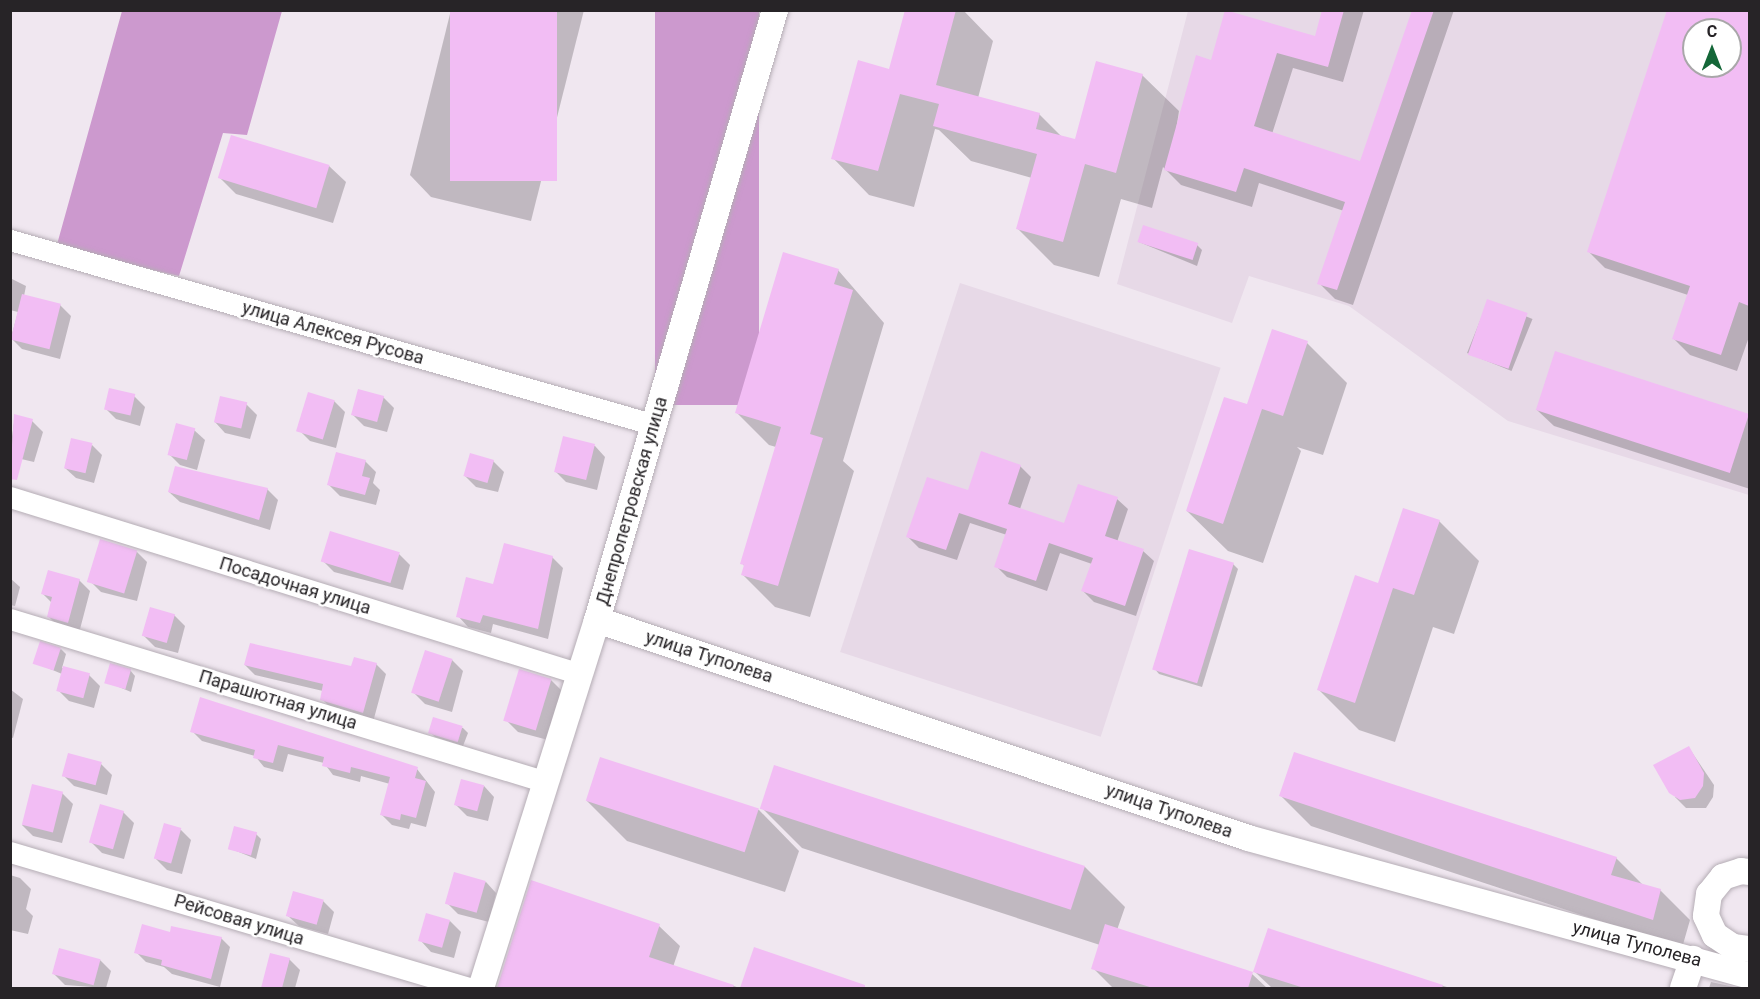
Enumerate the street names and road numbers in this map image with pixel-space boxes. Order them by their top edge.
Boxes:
street label: улица Алексея Русова [240,297,426,369]
street label: Днепропетровская улица [592,394,672,608]
street label: Посадочная улица [217,553,373,619]
street label: улица Туполева [642,626,776,688]
street label: Парашютная улица [196,666,360,734]
street label: улица Туполева [1103,779,1235,843]
street label: Рейсовая улица [171,890,307,950]
street label: улица Туполева [1570,916,1704,972]

